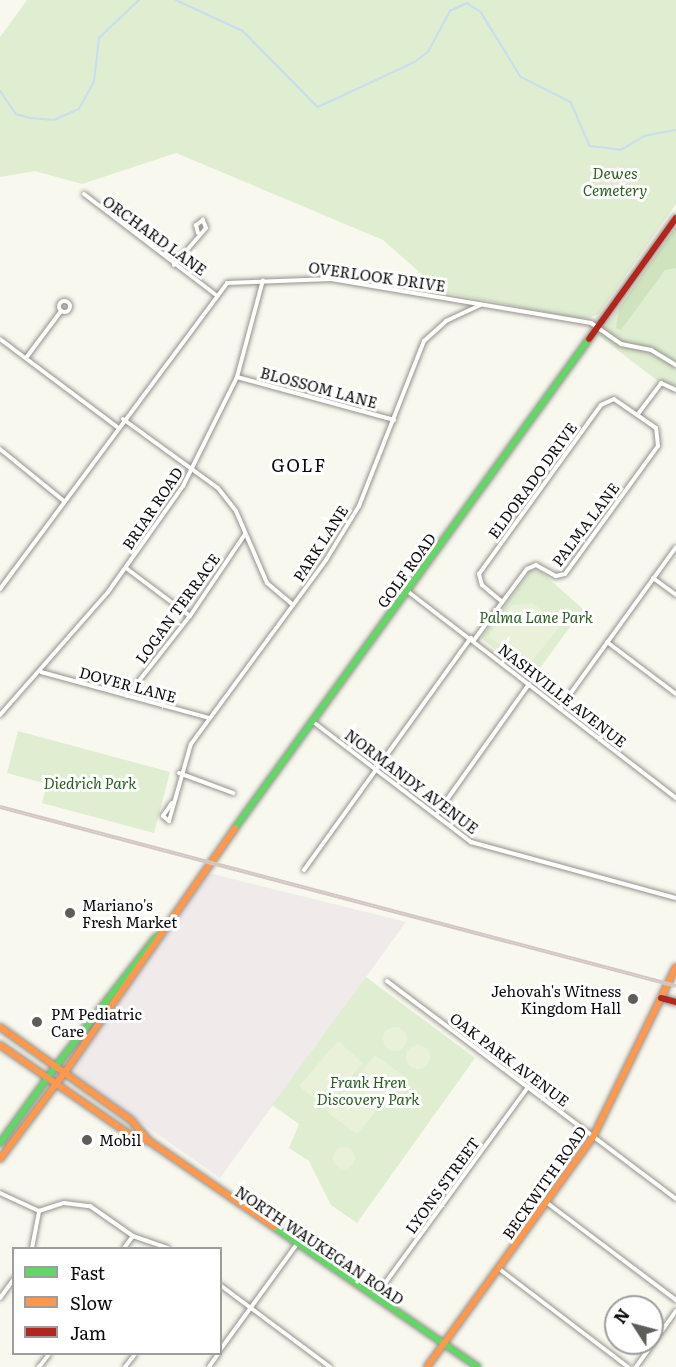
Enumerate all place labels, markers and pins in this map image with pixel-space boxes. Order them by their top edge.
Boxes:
place label: Mariano's Fresh Market [82,895,177,930]
marker: Mariano's Fresh Market [63,906,77,920]
place label: Jehovah's Witness Kingdom Hall [491,981,621,1016]
marker: Jehovah's Witness Kingdom Hall [626,992,640,1006]
place label: PM Pediatric Care [51,1004,142,1039]
marker: PM Pediatric Care [28,1013,46,1031]
place label: Mobil [99,1131,141,1149]
marker: Mobil [80,1133,94,1147]

